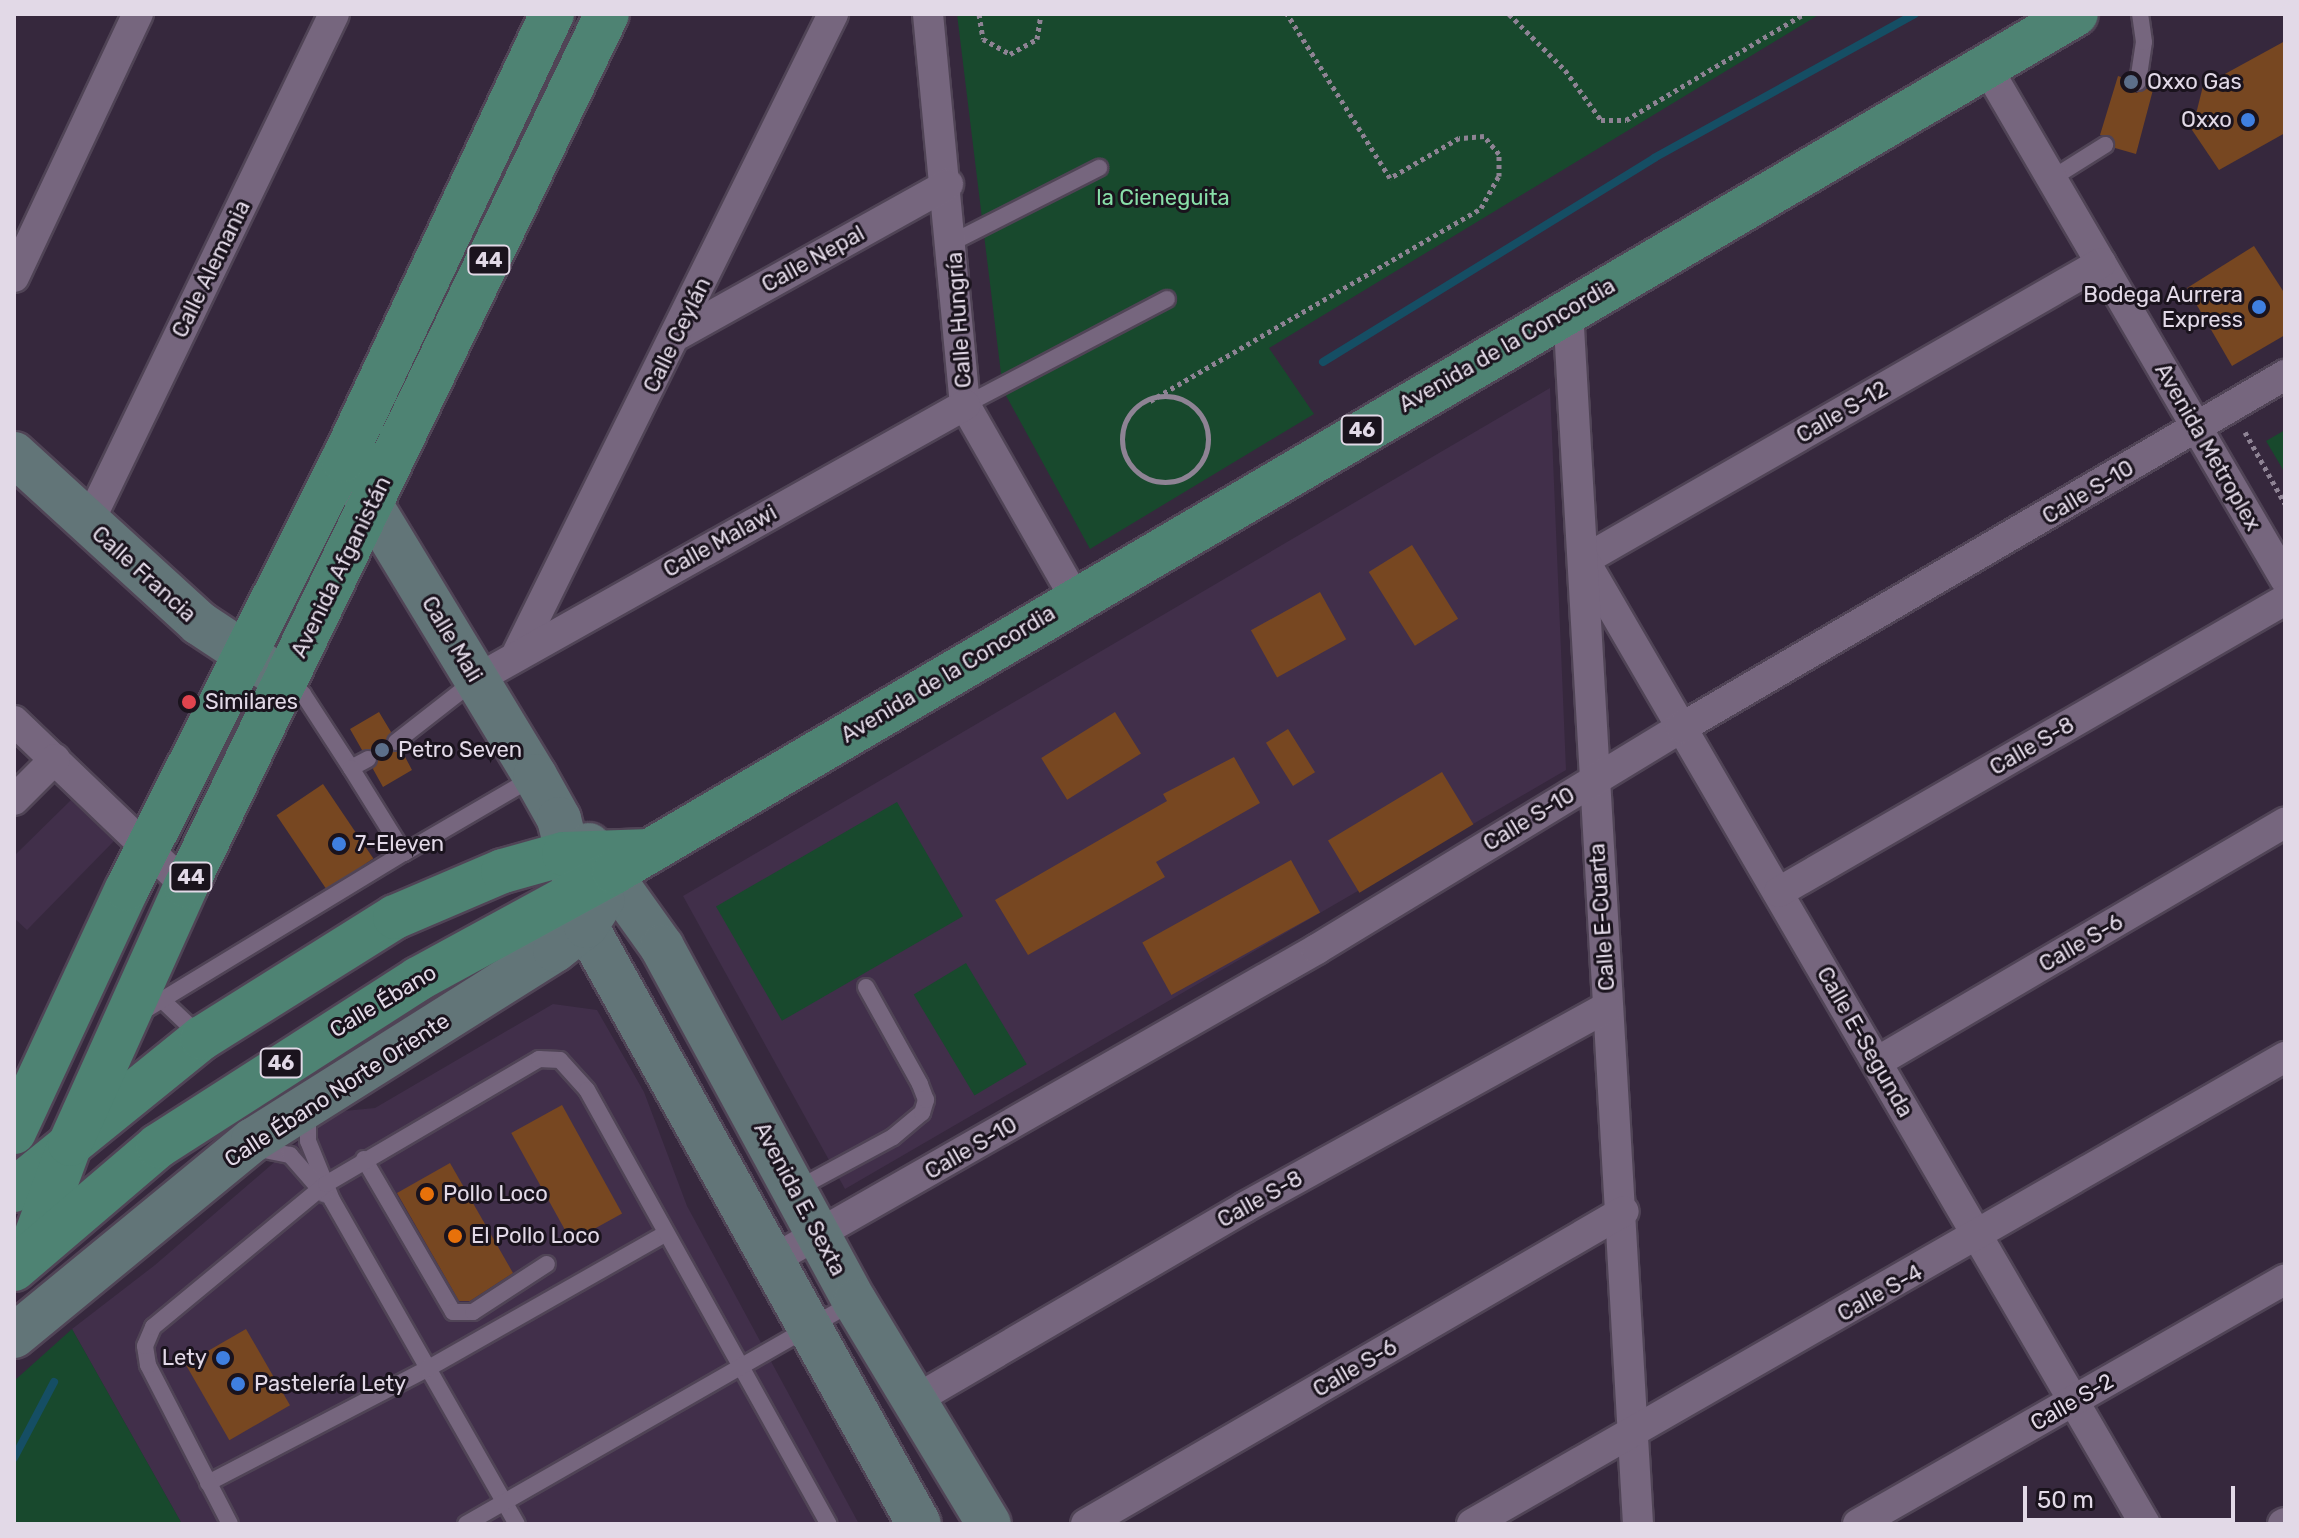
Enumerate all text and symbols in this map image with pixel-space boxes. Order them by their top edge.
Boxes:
place label: Oxxo Gas [2147,69,2242,95]
marker: Oxxo Gas [2122,73,2140,91]
place label: Oxxo [2181,107,2232,133]
marker: Oxxo [2239,111,2257,129]
park label: la Cieneguita [1096,185,1230,211]
street label: Calle Alemania [166,196,256,342]
street label: Calle Nepal [757,220,869,298]
road number: 44 [467,244,511,276]
street label: Calle Hungría [941,251,977,389]
street label: Avenida de la Concordia [1394,272,1620,418]
street label: Calle Ceylán [638,273,716,397]
place label: Bodega Aurrera Express [2083,281,2243,332]
marker: Bodega Aurrera Express [2250,298,2268,316]
street label: Avenida Metroplex [2149,359,2267,535]
street label: Calle S-12 [1792,375,1892,449]
road number: 46 [1340,414,1384,446]
street label: Calle S-10 [2038,454,2138,530]
street label: Avenida Afganistán [285,472,397,662]
street label: Calle Malawi [659,499,781,583]
street label: Calle Francia [86,520,202,628]
street label: Calle Mali [416,591,488,687]
street label: Avenida de la Concordia [836,600,1060,748]
place label: Similares [205,689,298,715]
marker: Similares [180,693,198,711]
street label: Calle S-8 [1985,711,2079,781]
place label: Petro Seven [398,737,522,763]
marker: Petro Seven [373,741,391,759]
street label: Calle S-10 [1479,781,1579,857]
place label: 7-Eleven [355,831,444,857]
marker: 7-Eleven [330,835,348,853]
street label: Calle E-Cuarta [1584,842,1620,992]
road number: 44 [169,861,213,893]
street label: Calle S-6 [2034,908,2128,978]
street label: Calle Ébano [325,959,441,1043]
street label: Calle E-Segunda [1811,962,1919,1122]
street label: Calle Ébano Norte Oriente [220,1007,454,1173]
road number: 46 [259,1047,303,1079]
street label: Calle S-10 [920,1111,1022,1185]
street label: Avenida E. Sexta [748,1118,852,1280]
street label: Calle S-8 [1213,1165,1307,1233]
place label: Pollo Loco [443,1181,548,1207]
marker: Pollo Loco [418,1185,436,1203]
place label: El Pollo Loco [471,1223,600,1249]
marker: El Pollo Loco [446,1227,464,1245]
street label: Calle S-4 [1833,1259,1927,1327]
street label: Calle S-6 [1308,1333,1402,1403]
place label: Lety [162,1345,207,1371]
marker: Lety [214,1349,232,1367]
street label: Calle S-2 [2026,1368,2118,1436]
place label: Pastelería Lety [254,1371,406,1397]
marker: Pastelería Lety [229,1375,247,1393]
scale bar [2027,1470,2239,1520]
text: 50 m [2037,1486,2094,1514]

